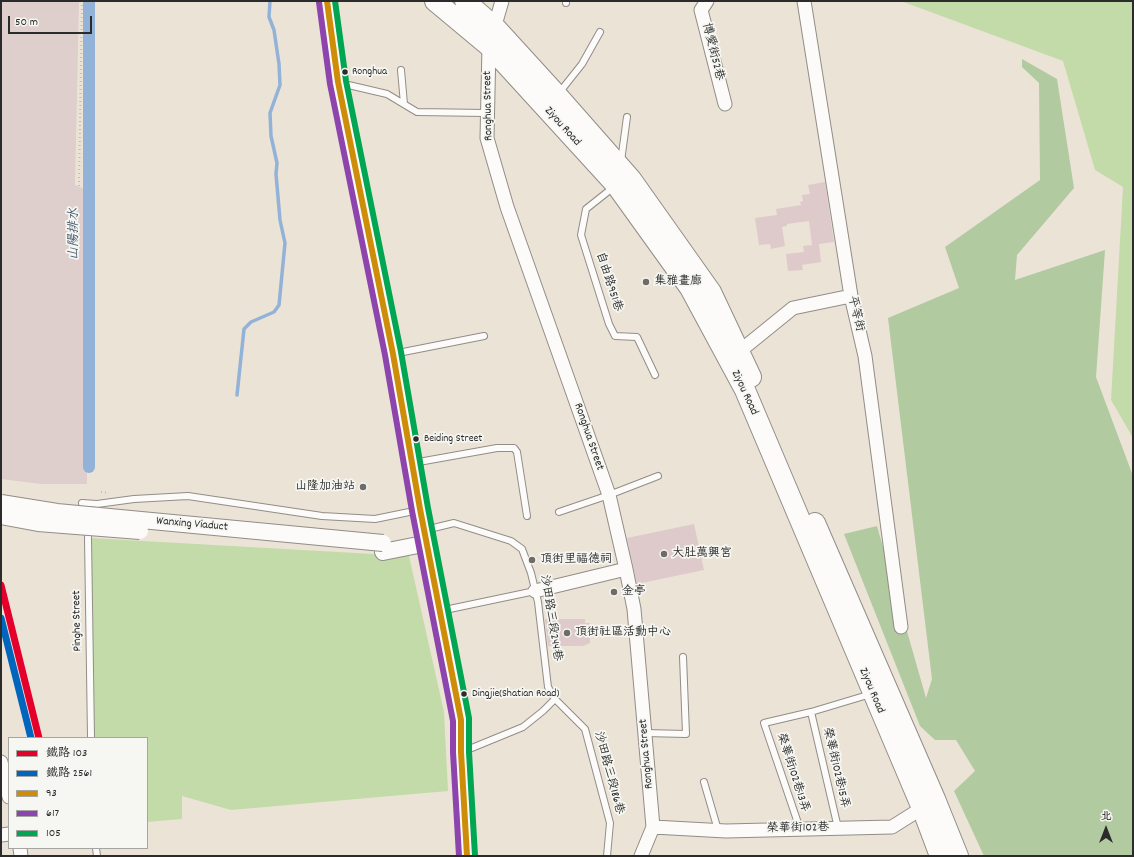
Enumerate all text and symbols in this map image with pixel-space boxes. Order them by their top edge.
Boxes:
scale bar [10,8,94,34]
text: 50 m [15,14,38,31]
street label: 博愛街52巷 [698,22,726,82]
place label: Ronghua [352,65,387,79]
marker: Ronghua [340,67,350,77]
street label: Ronghua Street [481,71,497,141]
street label: Ziyou Road [541,104,583,150]
water label: 山陽排水 [67,208,83,260]
street label: 自由路951巷 [592,250,624,314]
place label: 集雅畫廊 [654,275,702,289]
marker: 集雅畫廊 [641,277,651,287]
street label: 平等街 [844,295,866,333]
street label: Ziyou Road [727,368,761,418]
street label: Ronghua Street [570,401,606,473]
place label: Beiding Street [424,432,482,446]
marker: Beiding Street [411,434,421,444]
place label: 山隆加油站 [295,480,355,494]
marker: 山隆加油站 [358,482,368,492]
street label: Wanxing Viaduct [156,515,228,535]
place label: 大肚萬興宮 [672,547,732,561]
marker: 大肚萬興宮 [659,549,669,559]
place label: 頂街里福德祠 [540,553,612,567]
marker: 頂街里福德祠 [527,555,537,565]
street label: 沙田路三段244巷 [536,574,564,662]
place label: 金亭 [622,585,646,599]
marker: 金亭 [609,587,619,597]
street label: Pinghe Street [70,590,86,652]
place label: 頂街社區活動中心 [575,626,671,640]
marker: 頂街社區活動中心 [562,628,572,638]
street label: Ziyou Road [855,666,887,716]
place label: Dingjie(Shatian Road) [472,687,559,701]
marker: Dingjie(Shatian Road) [459,689,469,699]
street label: Ronghua Street [637,718,657,790]
street label: 榮華街102巷15弄 [819,726,851,810]
street label: 沙田路三段186巷 [590,730,626,816]
street label: 榮華街102巷13弄 [772,732,812,814]
legend [8,737,148,849]
text: 鐵路 103 [46,745,87,762]
text: 鐵路 2561 [46,765,92,782]
text: 93 [46,785,57,802]
text: 617 [46,805,59,822]
north arrow [1086,809,1126,849]
text: 北 [1101,809,1112,825]
street label: 榮華街102巷 [767,821,829,837]
text: 105 [46,825,61,842]

